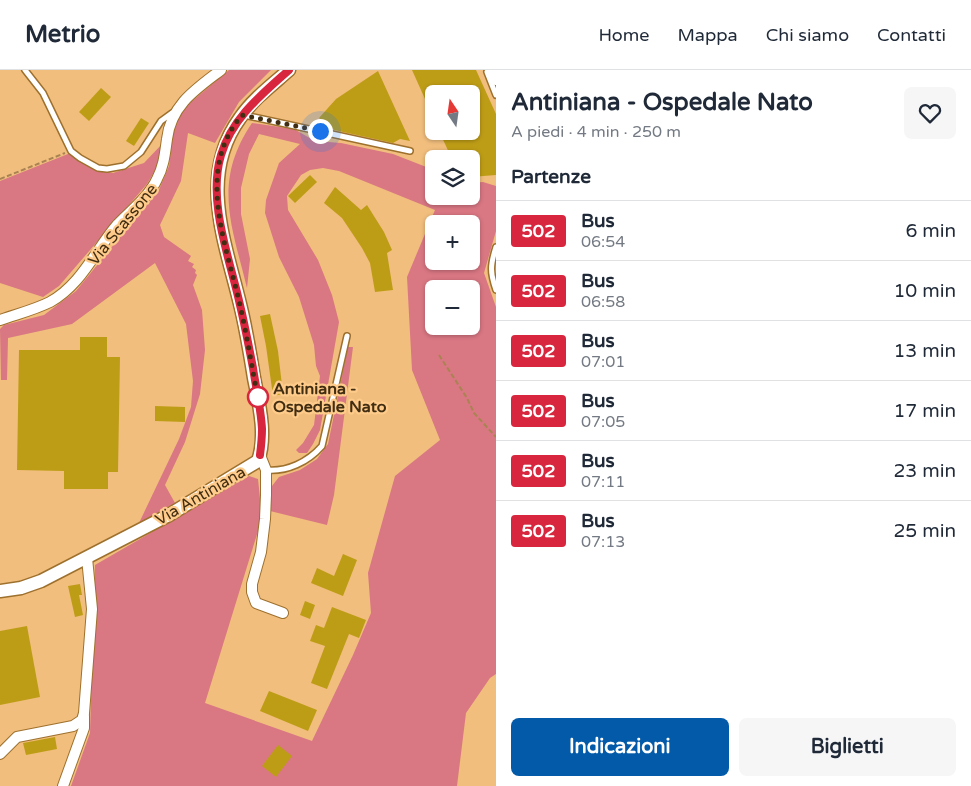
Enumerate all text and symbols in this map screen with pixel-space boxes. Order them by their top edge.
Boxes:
text: Metrio [25,20,100,49]
text: Home [598,24,649,46]
text: Mappa [677,24,738,46]
text: Chi siamo [766,24,849,46]
text: Contatti [877,24,946,46]
north arrow [425,85,480,140]
map controls [425,85,480,335]
button: heart [904,87,956,139]
text: Antiniana - Ospedale Nato [511,88,813,117]
your location [308,119,333,144]
text: A piedi · 4 min · 250 m [511,122,681,142]
button: layers [425,150,480,205]
text: Partenze [511,166,591,188]
street label: Via Scassone [84,180,162,270]
text: Bus [581,210,615,232]
button: + [425,215,480,270]
text: 502 [522,220,555,242]
text: 6 min [905,220,956,242]
text: 06:54 [581,232,625,252]
text: Bus [581,270,615,292]
button: − [425,280,480,335]
text: 502 [522,280,555,302]
text: 10 min [893,280,956,302]
text: 06:58 [581,292,625,312]
text: Bus [581,330,615,352]
text: 502 [522,340,555,362]
text: 13 min [893,340,956,362]
text: 07:01 [581,352,625,372]
place label: Antiniana - Ospedale Nato [273,379,387,417]
marker: Antiniana - Ospedale Nato [247,386,269,408]
text: Bus [581,390,615,412]
text: 502 [522,400,555,422]
text: 17 min [893,400,956,422]
text: 07:05 [581,412,625,432]
text: Bus [581,450,615,472]
text: 502 [522,460,555,482]
text: 23 min [893,460,956,482]
street label: Via Antiniana [152,462,249,530]
text: 07:11 [581,472,625,492]
text: Bus [581,510,615,532]
text: 502 [522,520,555,542]
text: 25 min [893,520,956,542]
text: 07:13 [581,532,625,552]
button: Indicazioni [511,718,729,776]
button: Biglietti [739,718,956,776]

